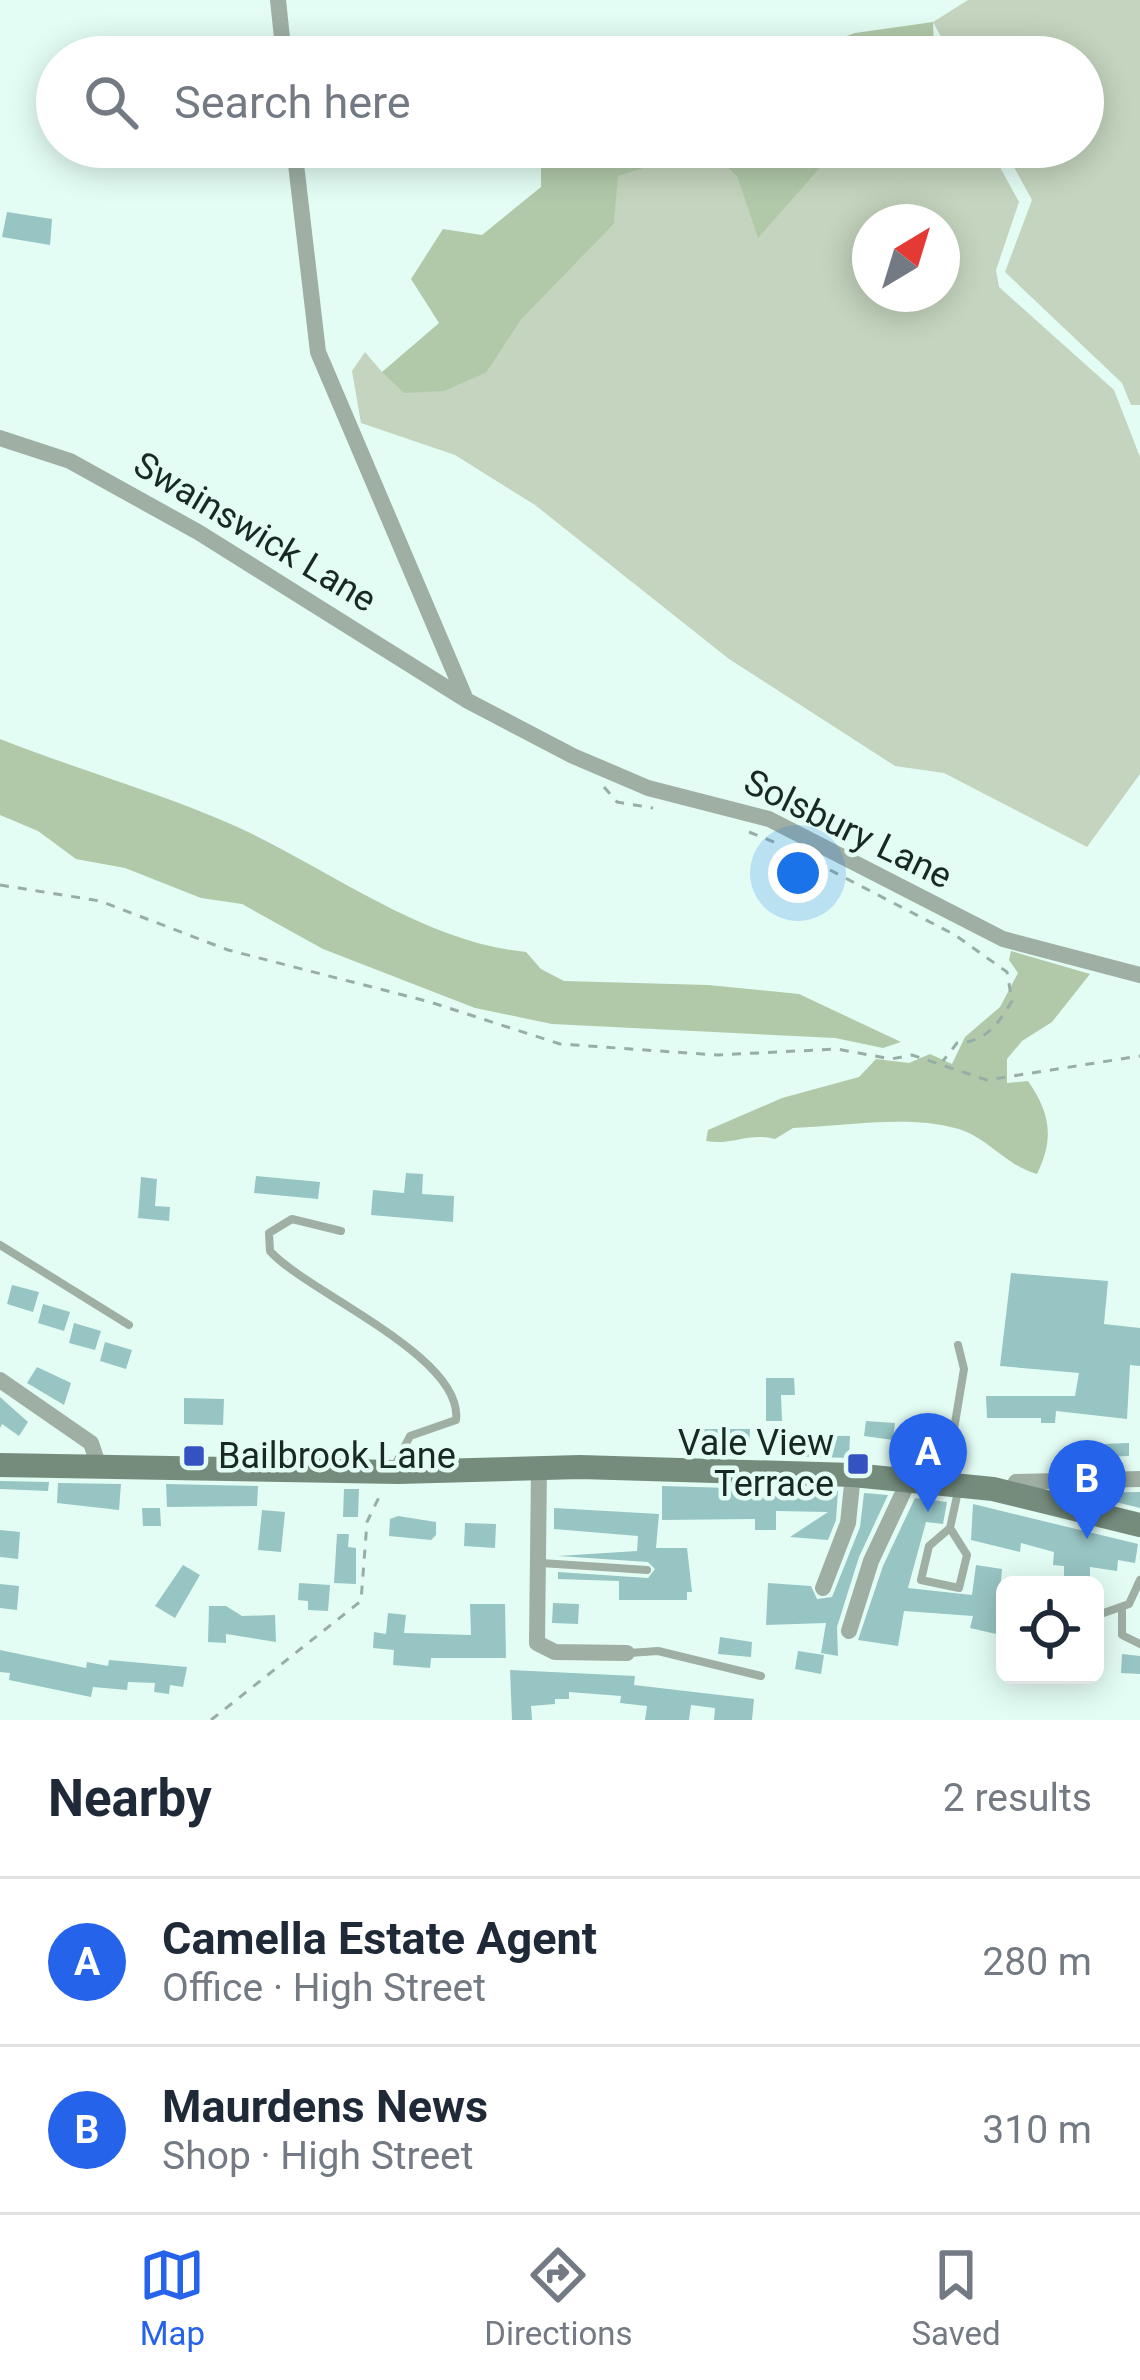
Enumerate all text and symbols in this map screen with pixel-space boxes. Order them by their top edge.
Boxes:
search box [36,36,1104,168]
icon: search [78,69,144,135]
text: Search here [174,76,411,129]
north arrow [852,204,960,312]
street label: Swainswick Lane [126,443,384,621]
street label: Solsbury Lane [737,761,959,897]
your location [768,843,828,903]
pin: A [889,1413,967,1512]
place label: Vale View Terrace [678,1422,834,1505]
place label: Bailbrook Lane [218,1435,456,1477]
pin: B [1048,1440,1126,1539]
marker: Bailbrook Lane [181,1443,207,1469]
marker: Vale View Terrace [845,1451,871,1477]
map controls [996,1576,1104,1684]
button: locate [996,1576,1104,1684]
text: Nearby [48,1769,212,1828]
text: 2 results [943,1775,1092,1821]
text: Camella Estate Agent [162,1912,597,1965]
text: A [74,1939,100,1985]
text: 280 m [982,1939,1092,1985]
text: Office · High Street [162,1965,486,2011]
text: Maurdens News [162,2080,488,2133]
text: B [75,2107,99,2153]
text: 310 m [982,2107,1092,2153]
text: Shop · High Street [162,2133,474,2179]
tab: Map [139,2242,205,2353]
tab: Directions [484,2242,633,2353]
tab: Saved [911,2242,1001,2353]

